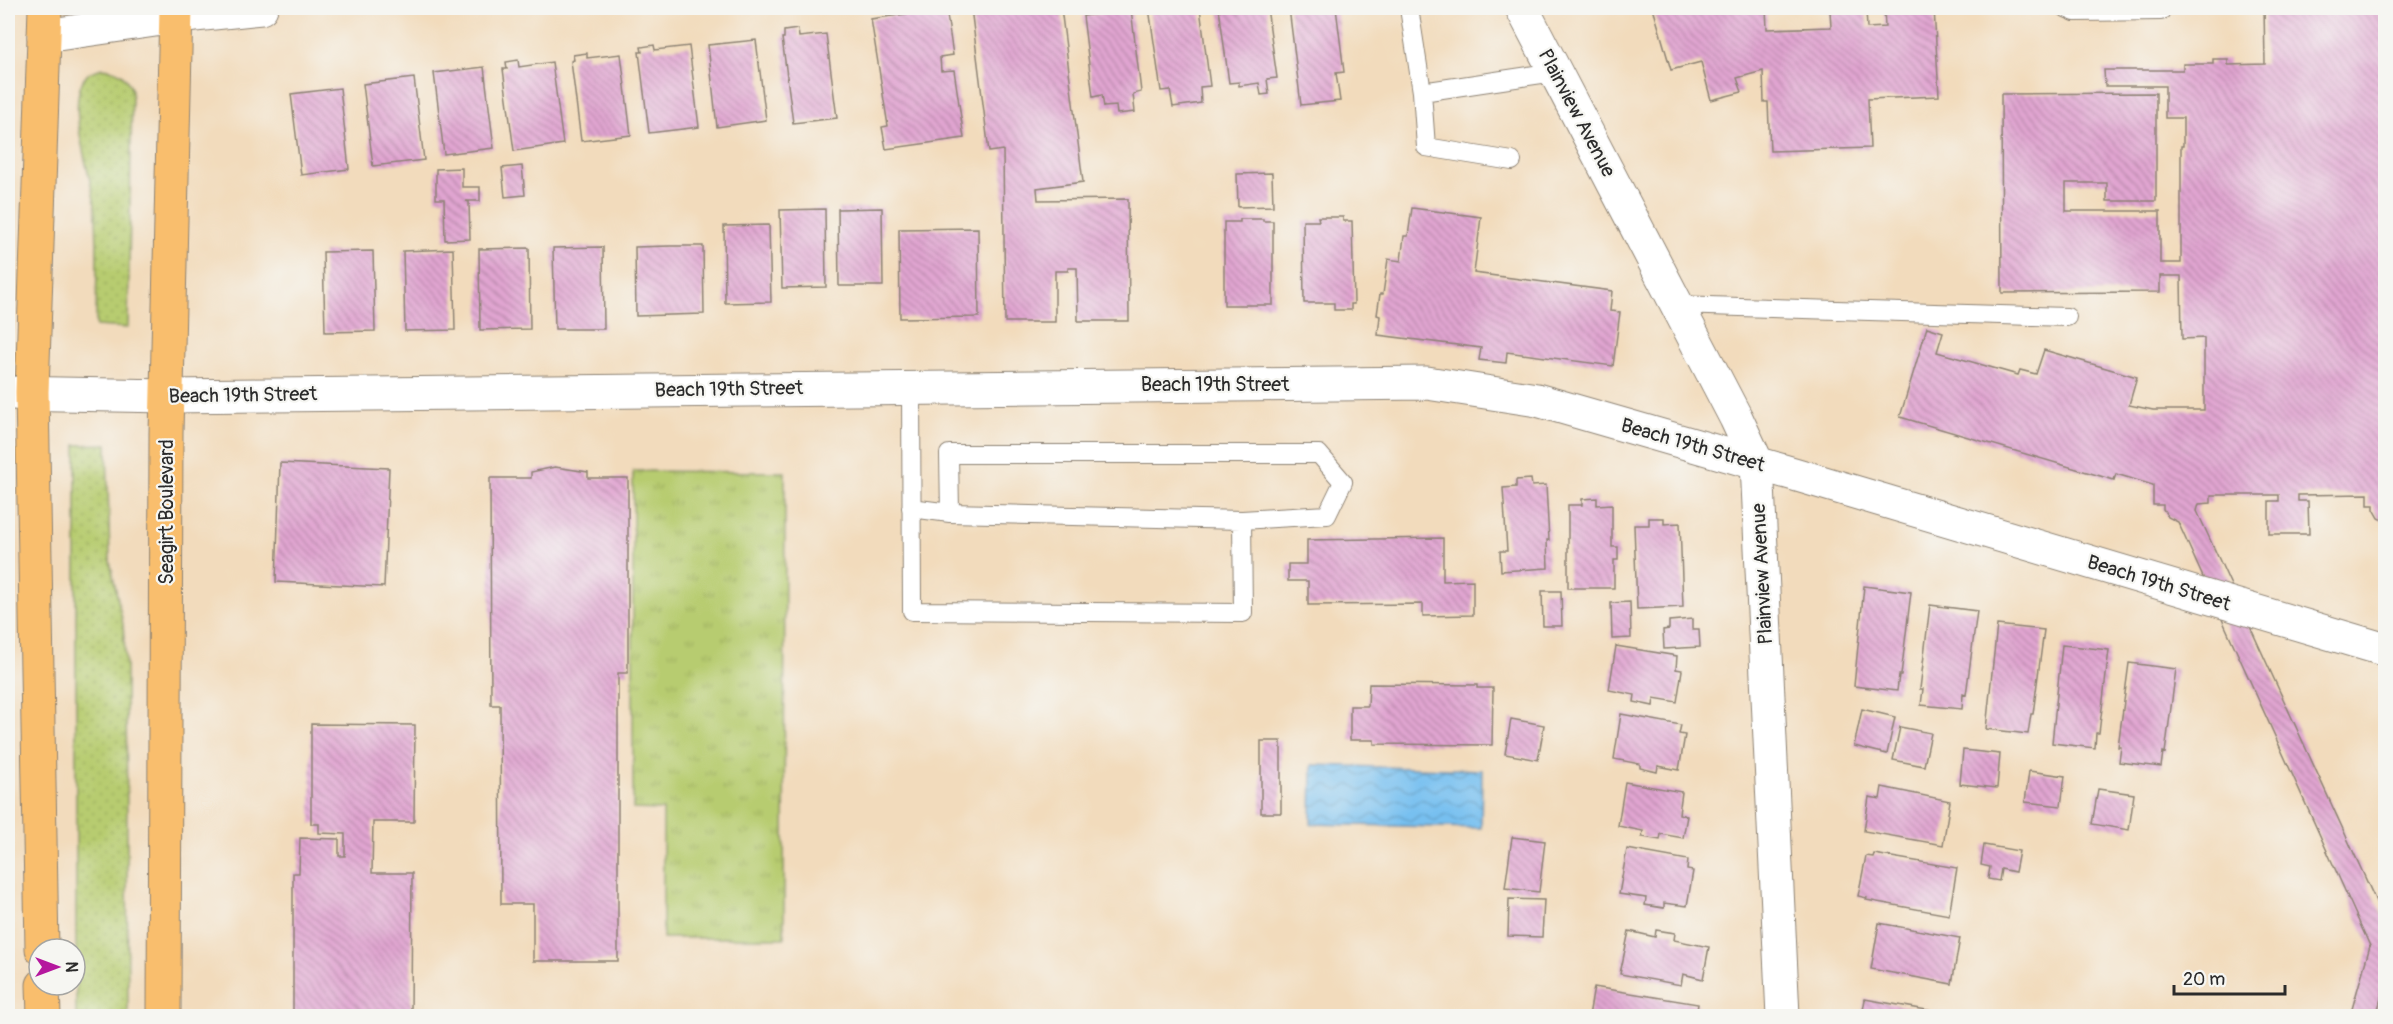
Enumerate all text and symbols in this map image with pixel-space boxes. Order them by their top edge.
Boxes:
street label: Plainview Avenue [1533,45,1621,181]
street label: Beach 19th Street [1141,372,1290,397]
street label: Beach 19th Street [655,375,804,403]
street label: Beach 19th Street [169,381,318,409]
street label: Beach 19th Street [1618,413,1769,478]
street label: Seagirt Boulevard [154,439,179,585]
street label: Plainview Avenue [1746,503,1778,645]
street label: Beach 19th Street [2084,549,2235,617]
north arrow [27,937,87,997]
scale bar [2174,958,2285,996]
text: N [61,962,81,973]
text: 20 m [2183,968,2225,991]

